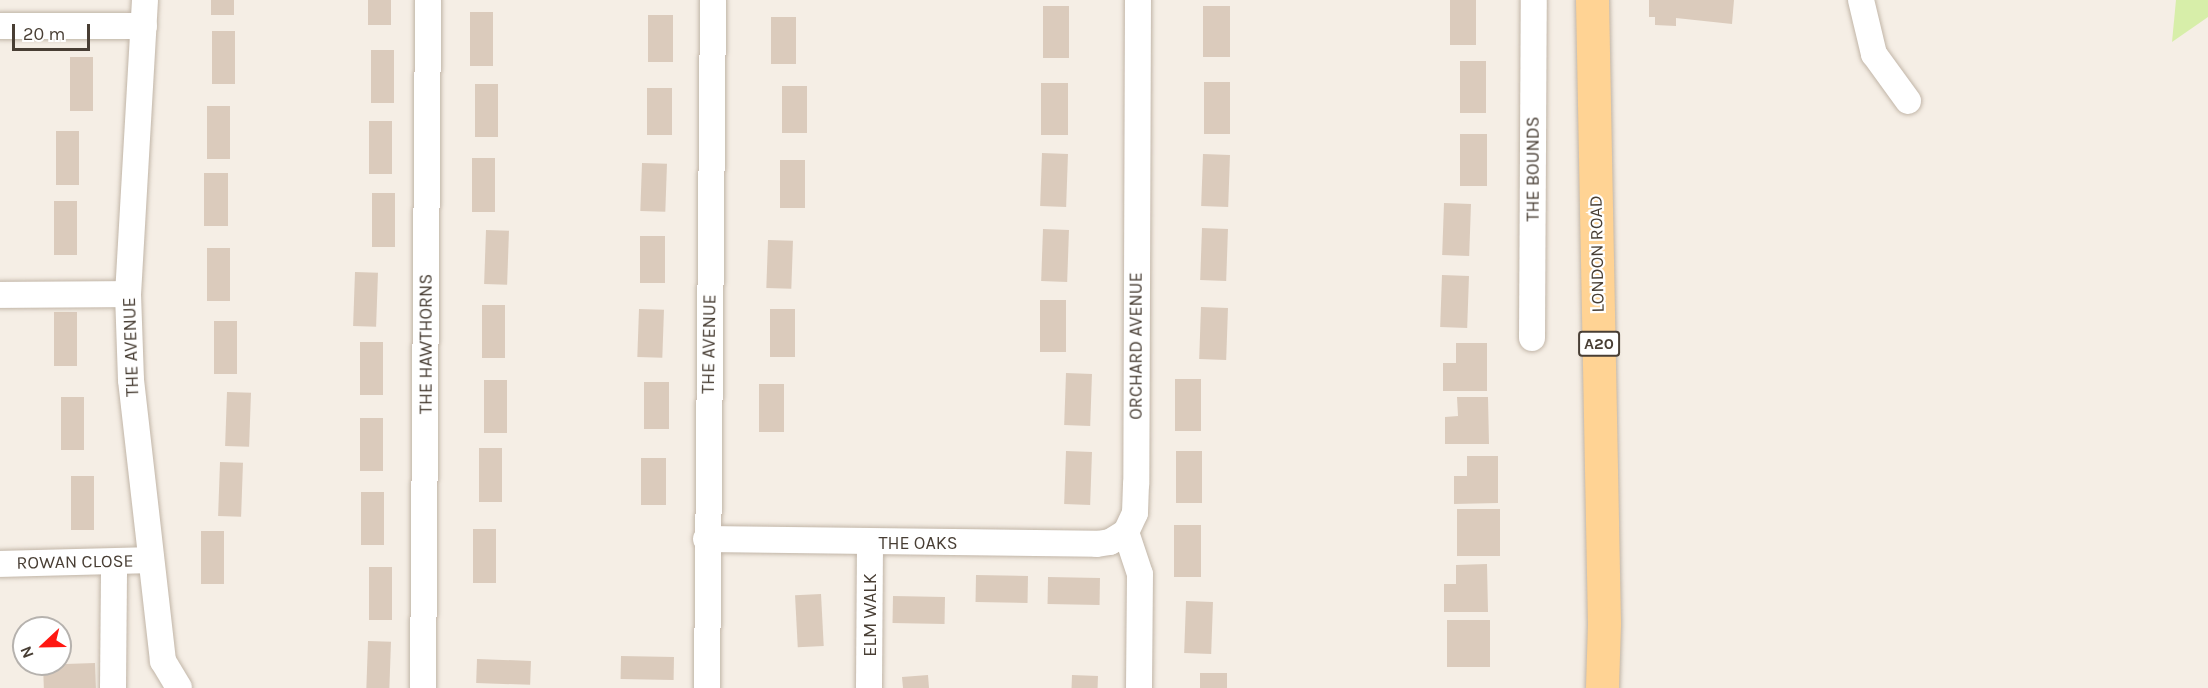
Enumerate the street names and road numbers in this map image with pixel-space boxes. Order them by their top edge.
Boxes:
street label: THE BOUNDS [1522,116,1544,222]
street label: LONDON ROAD [1585,195,1609,313]
street label: ORCHARD AVENUE [1125,272,1147,420]
street label: THE HAWTHORNS [415,274,437,414]
street label: THE AVENUE [697,294,721,394]
street label: THE AVENUE [118,297,144,397]
road number: A20 [1578,331,1620,357]
street label: THE OAKS [878,532,958,554]
street label: ROWAN CLOSE [16,550,134,574]
street label: ELM WALK [859,573,881,657]

